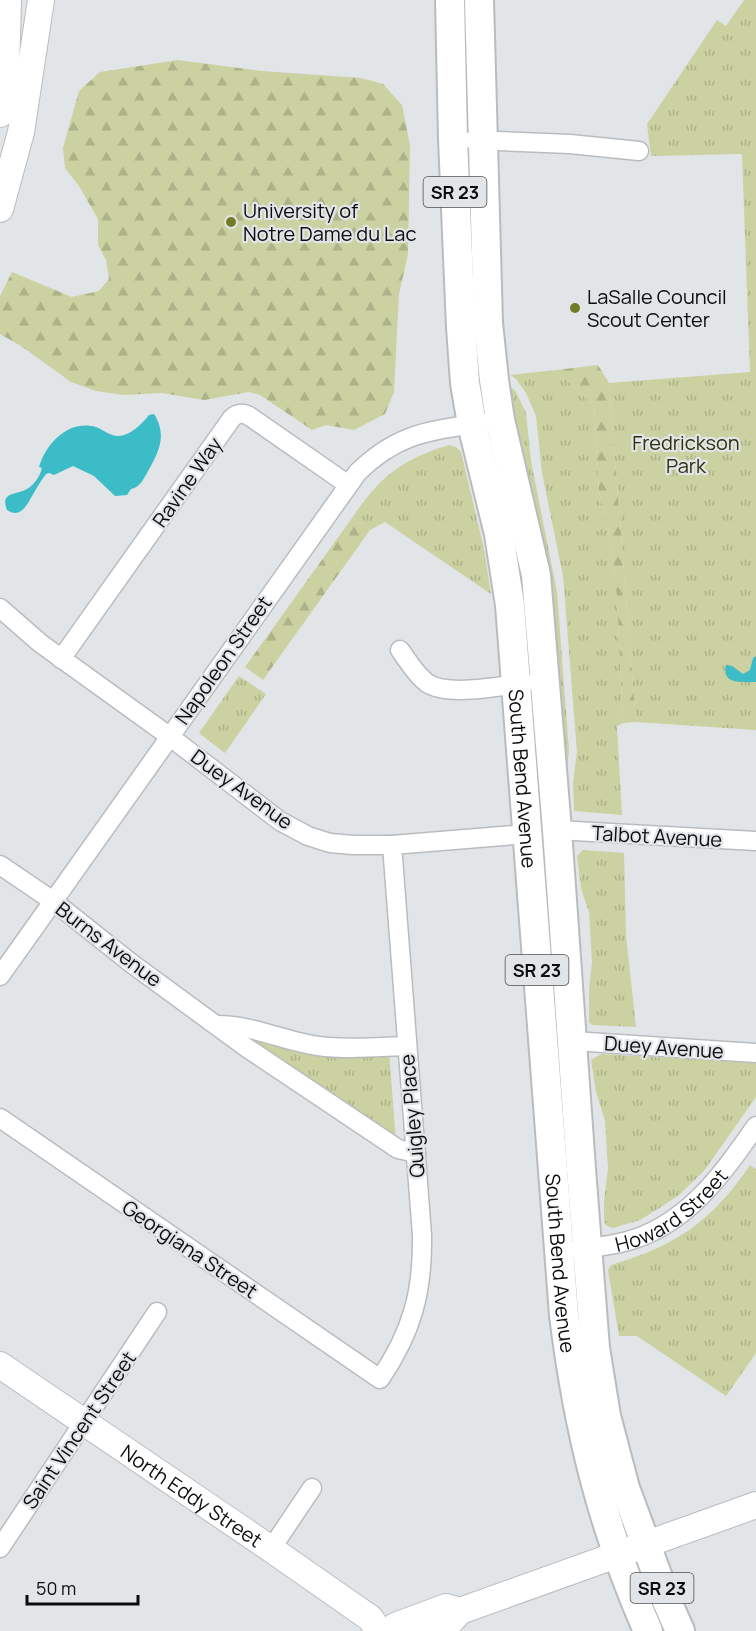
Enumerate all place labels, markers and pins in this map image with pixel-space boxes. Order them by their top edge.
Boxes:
place label: University of Notre Dame du Lac [243,197,416,247]
marker: University of Notre Dame du Lac [224,215,238,229]
place label: LaSalle Council Scout Center [587,283,727,333]
marker: LaSalle Council Scout Center [568,301,582,315]

